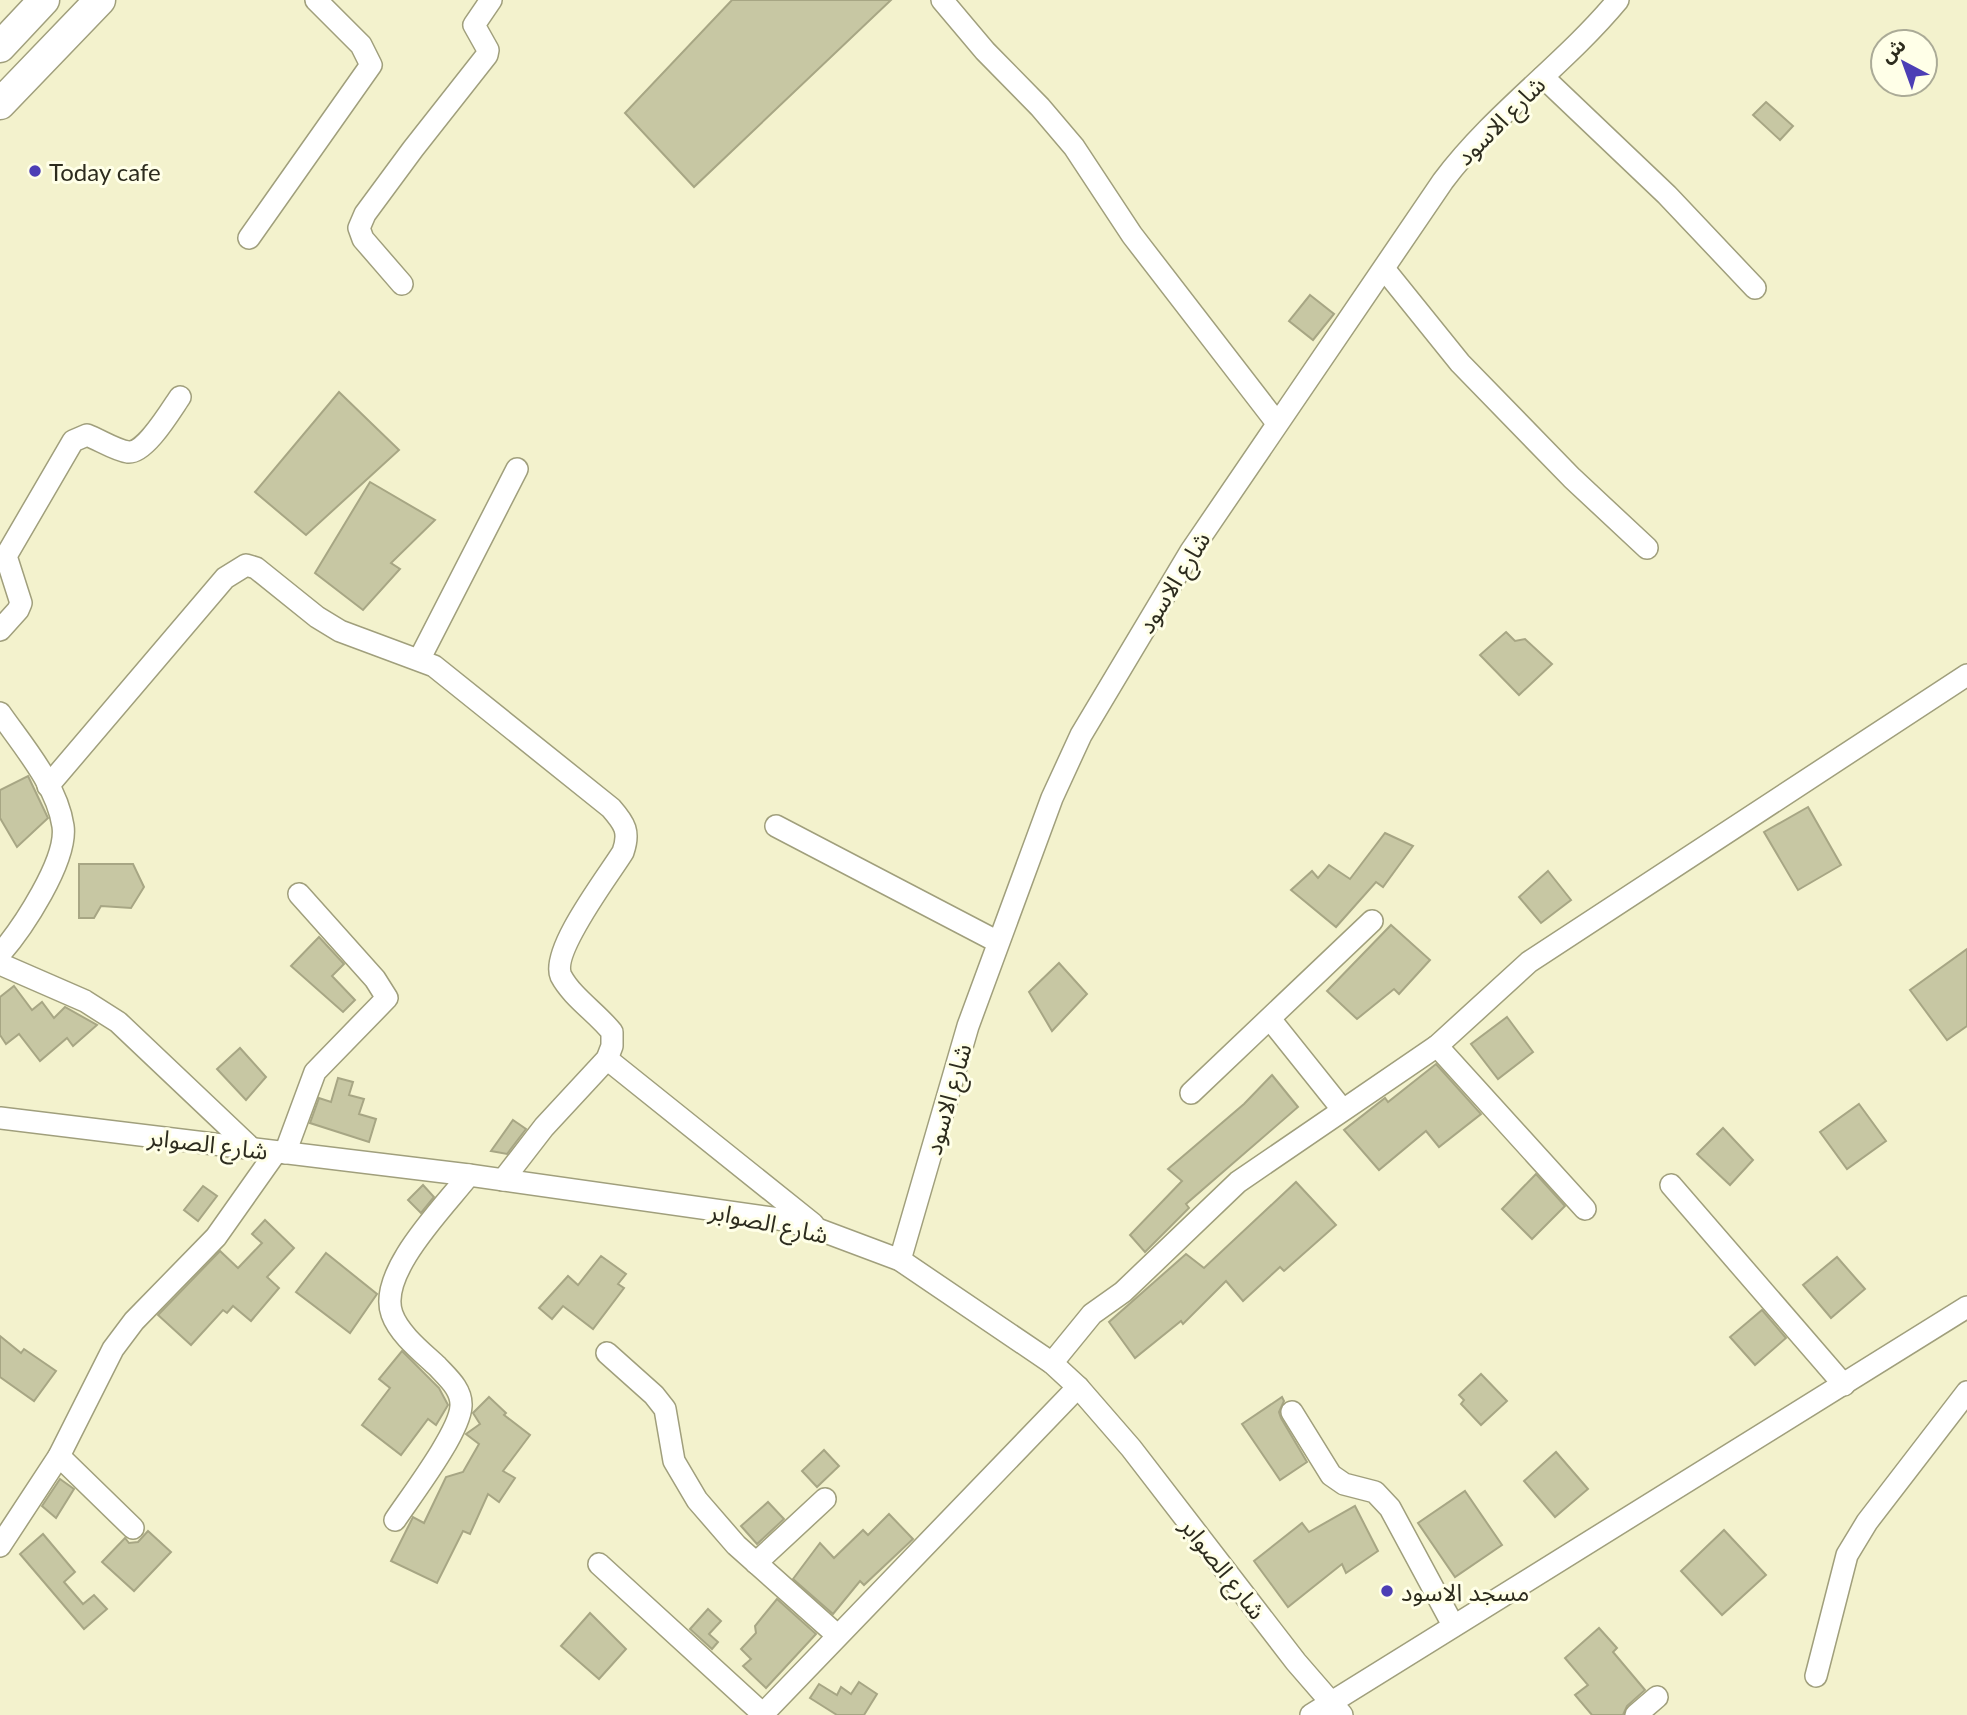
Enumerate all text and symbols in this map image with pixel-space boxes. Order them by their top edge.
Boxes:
north arrow [1869,28,1939,98]
text: ش [1875,33,1910,67]
street label: شارع الاسود [1449,69,1553,173]
place label: Today cafe [49,157,161,186]
marker: Today cafe [27,163,43,179]
street label: شارع الاسود [1130,526,1219,640]
street label: شارع الاسود [917,1040,981,1159]
street label: شارع الصوابر [145,1121,270,1169]
street label: شارع الصوابر [705,1195,831,1253]
street label: شارع الصوابر [1172,1511,1273,1627]
place label: مسجد الاسود [1401,1577,1529,1607]
marker: مسجد الاسود [1379,1583,1395,1599]

